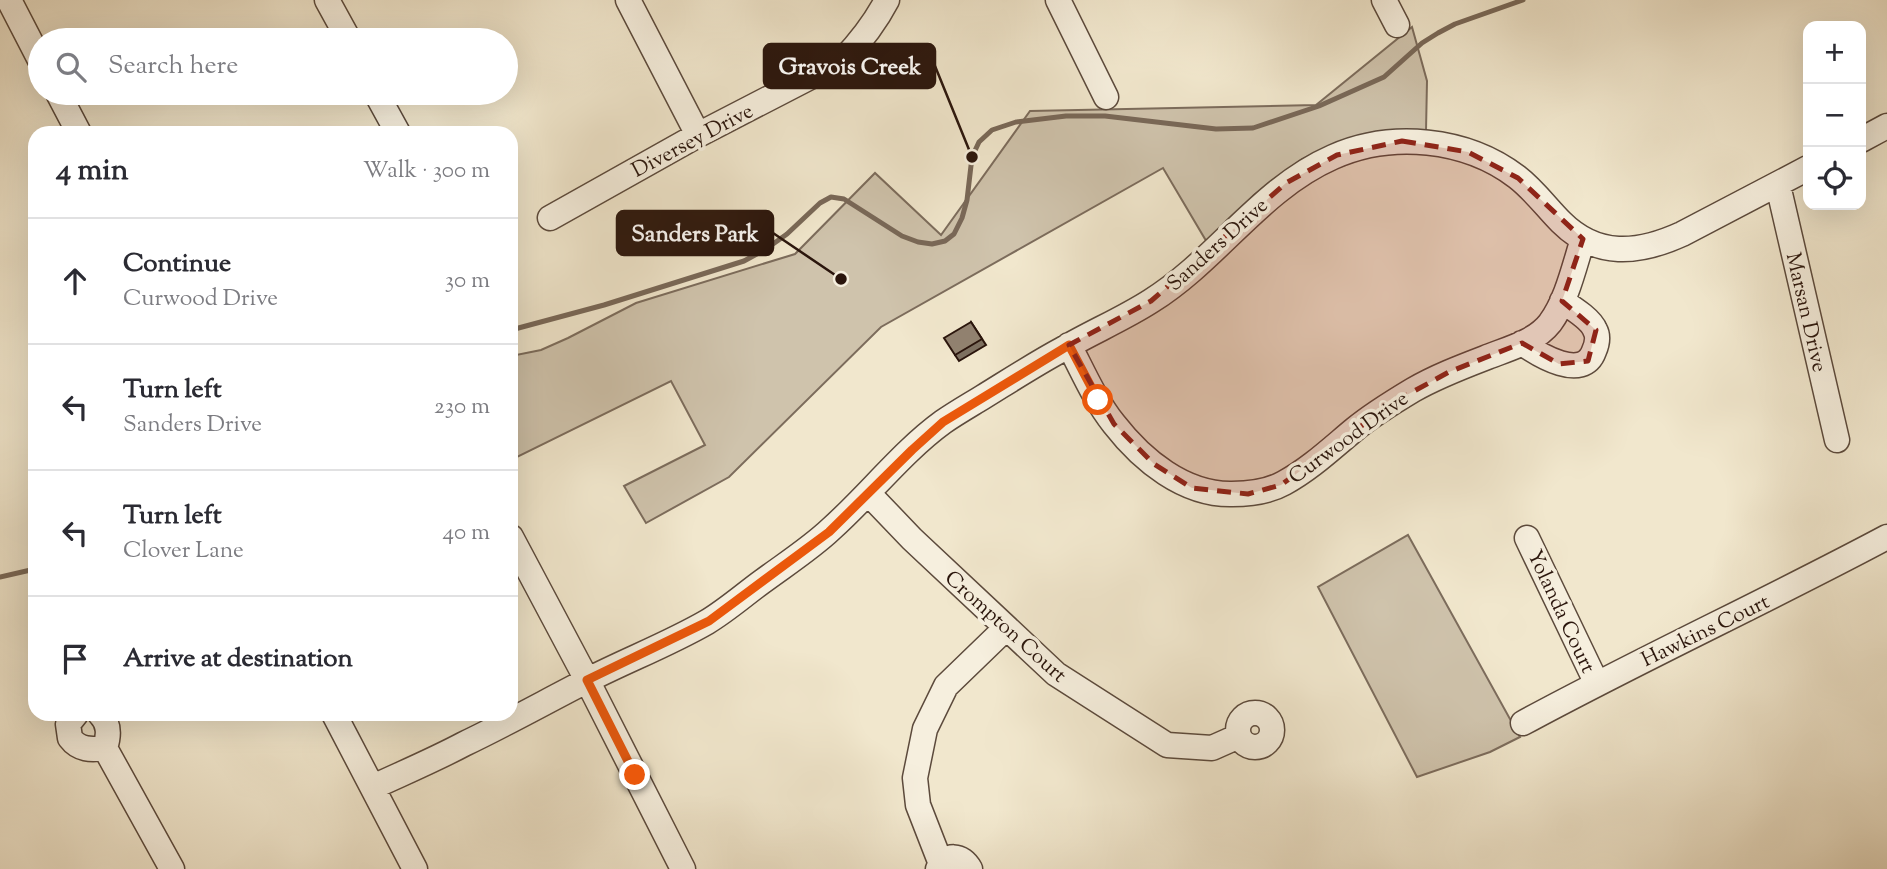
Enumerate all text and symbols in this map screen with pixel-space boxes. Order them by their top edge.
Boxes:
map controls [1803,21,1866,210]
button: + [1803,21,1866,84]
search box [28,28,518,105]
callout: Gravois Creek [764,44,935,88]
icon: search [52,48,90,86]
text: Search here [108,48,238,85]
text: Gravois Creek [779,52,922,85]
button: − [1803,84,1866,147]
street label: Diversey Drive [627,97,759,186]
button: locate [1803,147,1866,210]
text: 4 min [56,150,129,193]
text: Walk · 300 m [363,155,490,188]
street label: Sanders Drive [1161,192,1276,299]
callout: Sanders Park [617,211,773,255]
text: Sanders Park [631,219,759,252]
text: Continue [123,246,231,283]
street label: Marsan Drive [1777,250,1833,375]
icon: ahead [56,262,94,300]
text: 30 m [445,265,490,298]
text: Curwood Drive [123,283,278,316]
text: Turn left [123,372,222,409]
route start [1082,384,1113,415]
street label: Curwood Drive [1283,385,1415,492]
icon: left [56,388,94,426]
text: 230 m [434,391,490,424]
text: Sanders Drive [123,409,262,442]
text: Turn left [123,498,222,535]
icon: left [56,514,94,552]
text: 40 m [443,517,490,550]
text: Clover Lane [123,535,244,568]
street label: Yolanda Court [1518,545,1602,678]
street label: Crompton Court [937,564,1072,691]
street label: Hawkins Court [1637,588,1775,676]
icon: arrive [56,640,94,678]
text: Arrive at destination [123,641,353,678]
route end [619,759,650,790]

